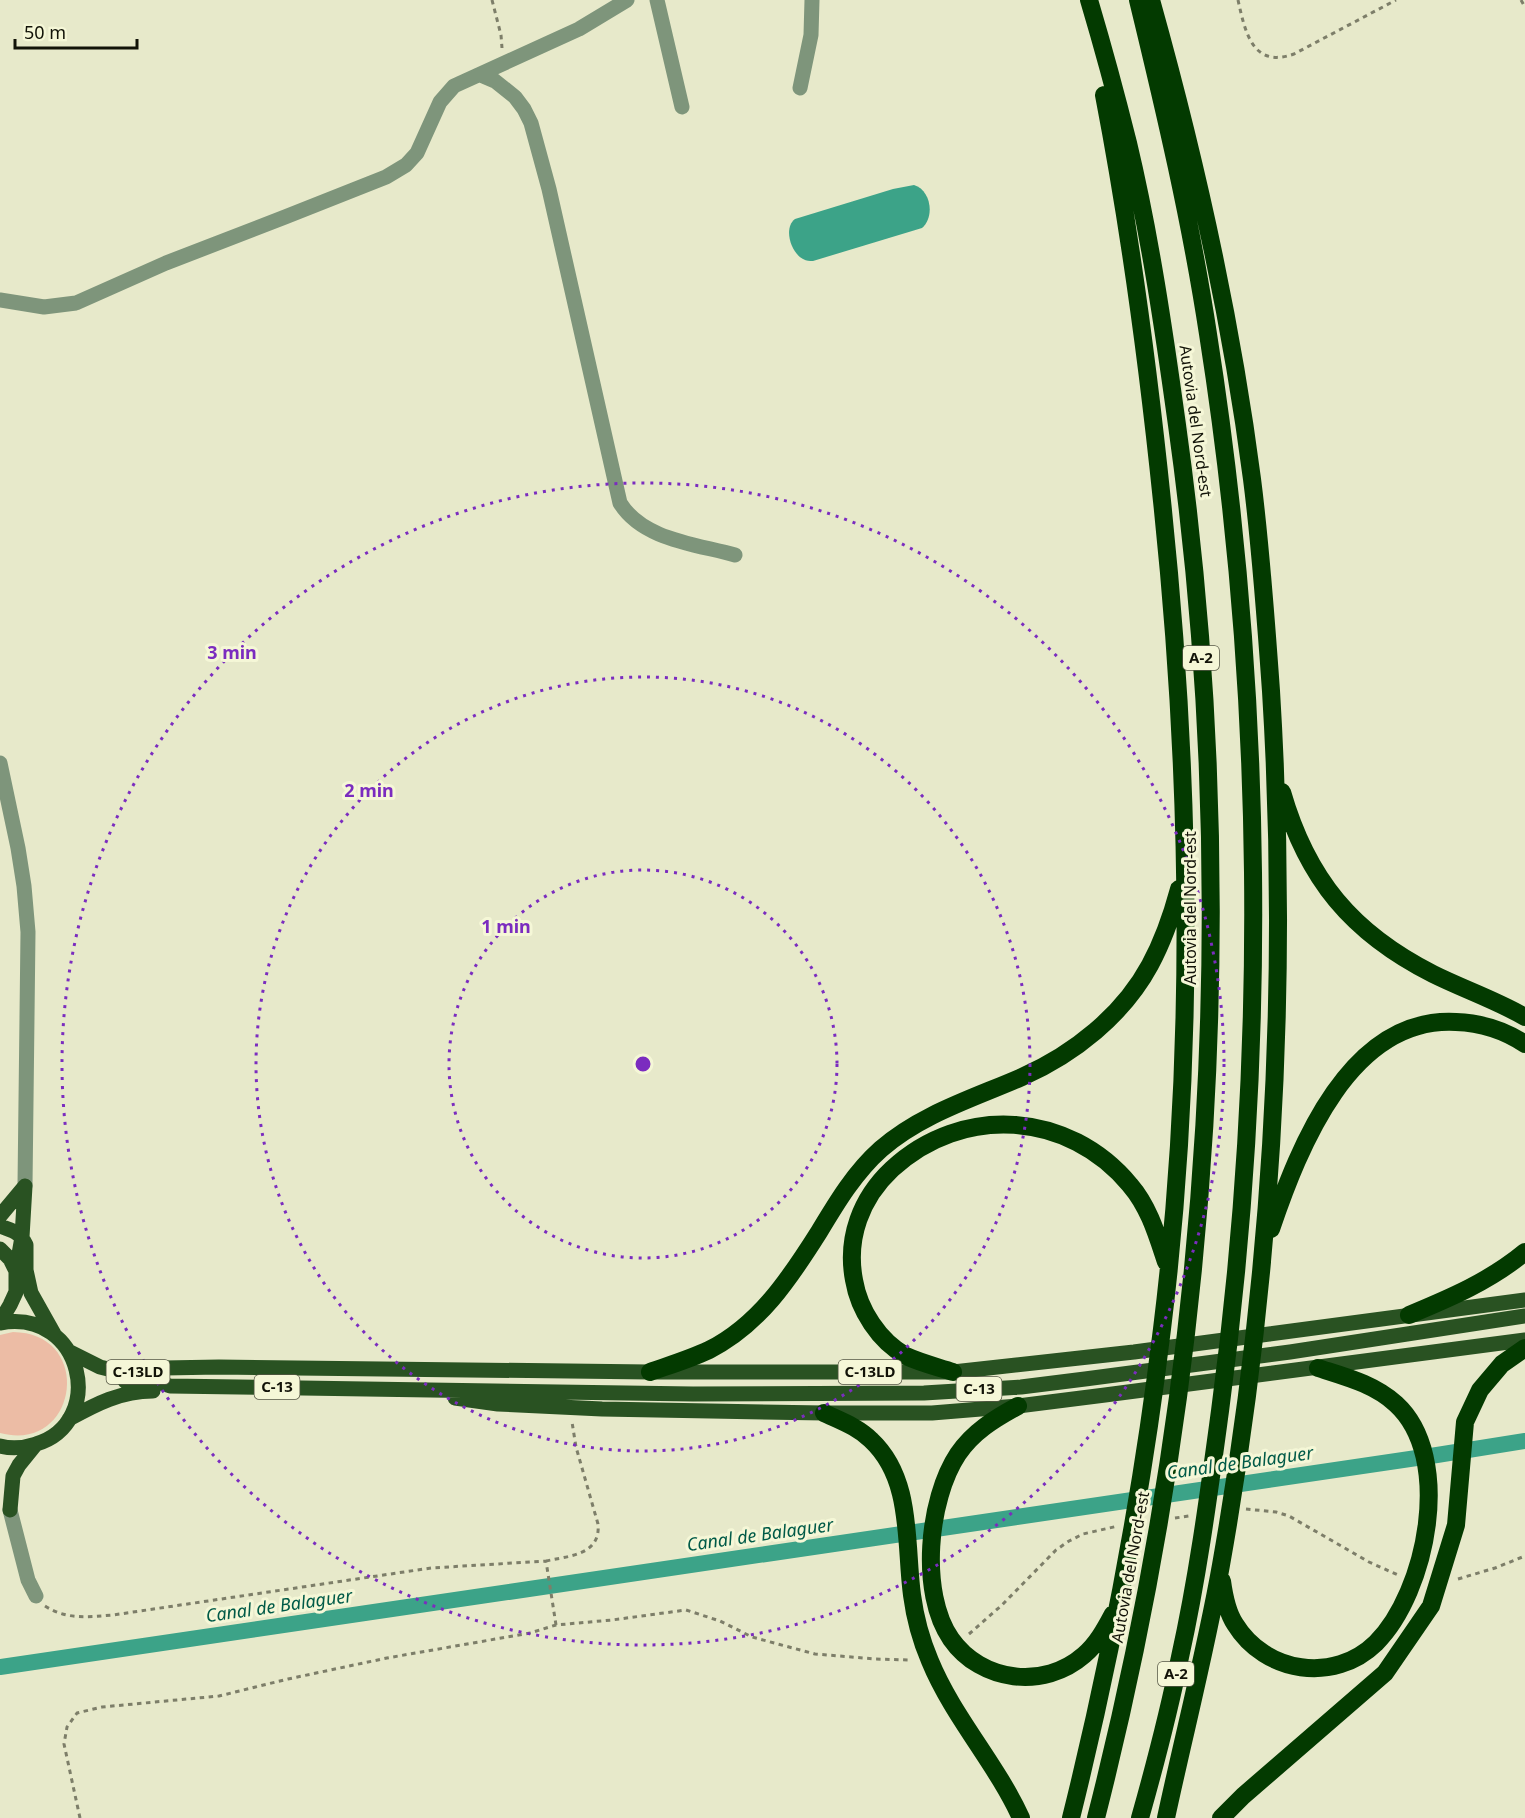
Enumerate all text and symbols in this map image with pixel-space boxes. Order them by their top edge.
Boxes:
scale bar [15,12,136,50]
text: 50 m [24,20,66,44]
street label: Autovia del Nord-est [1174,344,1218,499]
text: 3 min [207,640,257,664]
road number: A-2 [1183,646,1219,670]
text: 2 min [344,778,394,802]
street label: Autovia del Nord-est [1179,831,1201,985]
text: 1 min [481,914,531,938]
centre of rings [633,1054,653,1074]
road number: C-13LD [106,1360,170,1384]
road number: C-13LD [838,1360,902,1384]
road number: C-13 [254,1375,300,1399]
road number: C-13 [956,1377,1002,1401]
water label: Canal de Balaguer [1165,1440,1315,1484]
street label: Autovia del Nord-est [1106,1489,1154,1644]
water label: Canal de Balaguer [685,1512,835,1556]
water label: Canal de Balaguer [204,1583,354,1627]
road number: A-2 [1158,1662,1194,1686]

